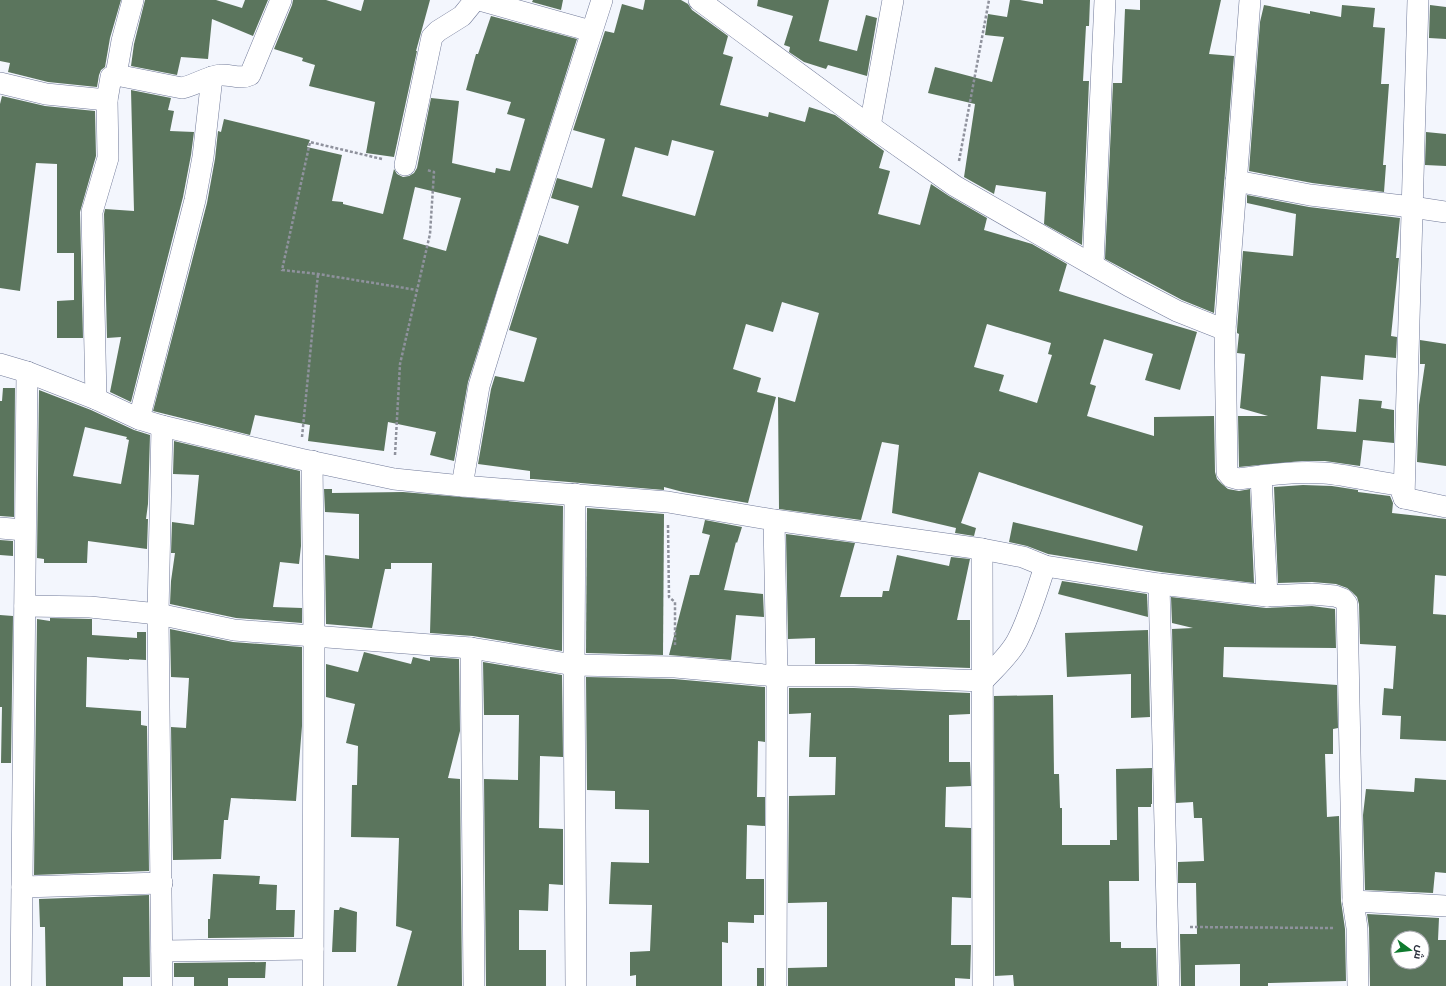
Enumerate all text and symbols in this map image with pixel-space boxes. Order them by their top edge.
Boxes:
north arrow [1390,930,1430,970]
text: ش [1411,944,1427,961]

